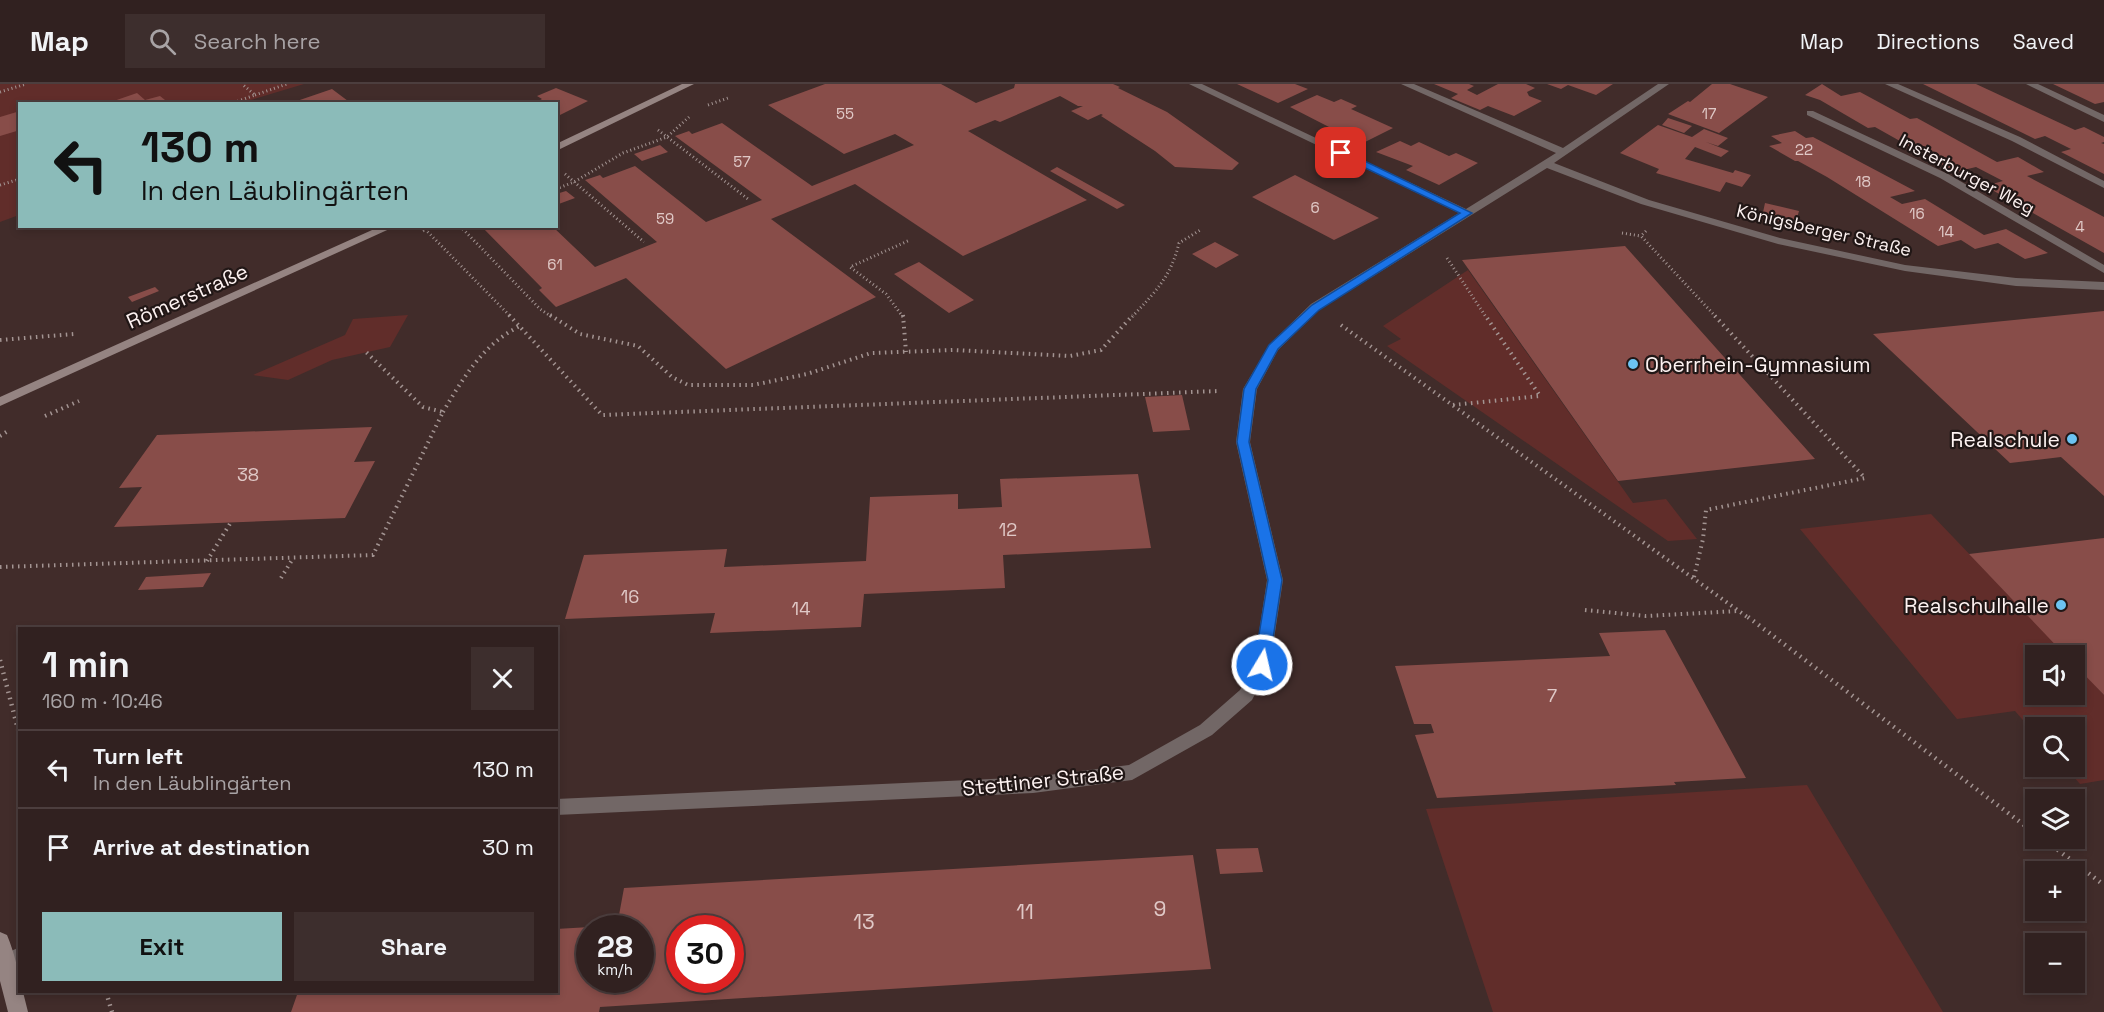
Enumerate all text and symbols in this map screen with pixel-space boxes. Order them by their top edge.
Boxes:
search box [125,14,545,68]
text: Map [30,23,89,59]
icon: search [146,25,179,58]
text: Search here [194,27,321,55]
text: Map [1800,28,1844,55]
text: Directions [1877,28,1980,55]
text: Saved [2013,28,2074,55]
house number: 55 [836,104,854,123]
house number: 17 [1702,104,1716,123]
text: 130 m [141,121,259,174]
icon: left [42,126,120,204]
pin [1315,127,1366,178]
street label: Insterburger Weg [1895,129,2039,219]
icon: arrive [1324,136,1357,169]
house number: 22 [1795,140,1813,159]
house number: 57 [733,152,751,171]
house number: 18 [1855,172,1871,191]
text: In den Läublingärten [141,173,409,208]
house number: 6 [1310,198,1320,217]
street label: Königsberger Straße [1734,199,1914,261]
house number: 16 [1909,204,1925,223]
house number: 59 [656,209,674,228]
house number: 4 [2075,217,2085,236]
house number: 14 [1938,222,1954,241]
house number: 61 [547,255,563,274]
street label: Römerstraße [122,257,252,335]
place label: Oberrhein-Gymnasium [1645,351,1870,378]
marker: Oberrhein-Gymnasium [1626,357,1640,371]
place label: Realschule [1950,426,2060,453]
marker: Realschule [2065,432,2079,446]
house number: 38 [237,463,259,486]
house number: 12 [999,518,1017,541]
house number: 16 [621,585,639,608]
place label: Realschulhalle [1904,592,2049,619]
house number: 14 [792,597,810,620]
marker: Realschulhalle [2054,598,2068,612]
position arrow [1230,633,1294,697]
text: 1 min [42,642,130,688]
map controls [2025,645,2085,993]
button: sound [2025,645,2085,705]
button: close [471,647,534,710]
house number: 7 [1547,684,1557,707]
text: 160 m · 10:46 [42,688,163,714]
button: search [2025,717,2085,777]
text: Turn left [93,742,183,770]
icon: left [42,753,75,786]
text: 130 m [473,755,534,783]
street label: Stettiner Straße [961,758,1125,802]
text: In den Läublingärten [93,770,292,796]
button: layers [2025,789,2085,849]
icon: arrive [42,831,75,864]
text: Arrive at destination [93,833,310,861]
text: 30 m [482,833,534,861]
button: + [2025,861,2085,921]
house number: 9 [1154,895,1166,922]
house number: 11 [1016,898,1034,925]
house number: 13 [853,908,875,935]
button: Exit [42,912,282,981]
button: Share [294,912,534,981]
speed limit sign: 30 [666,915,744,993]
text: 28 [597,927,633,966]
button: − [2025,933,2085,993]
text: km/h [597,960,633,979]

